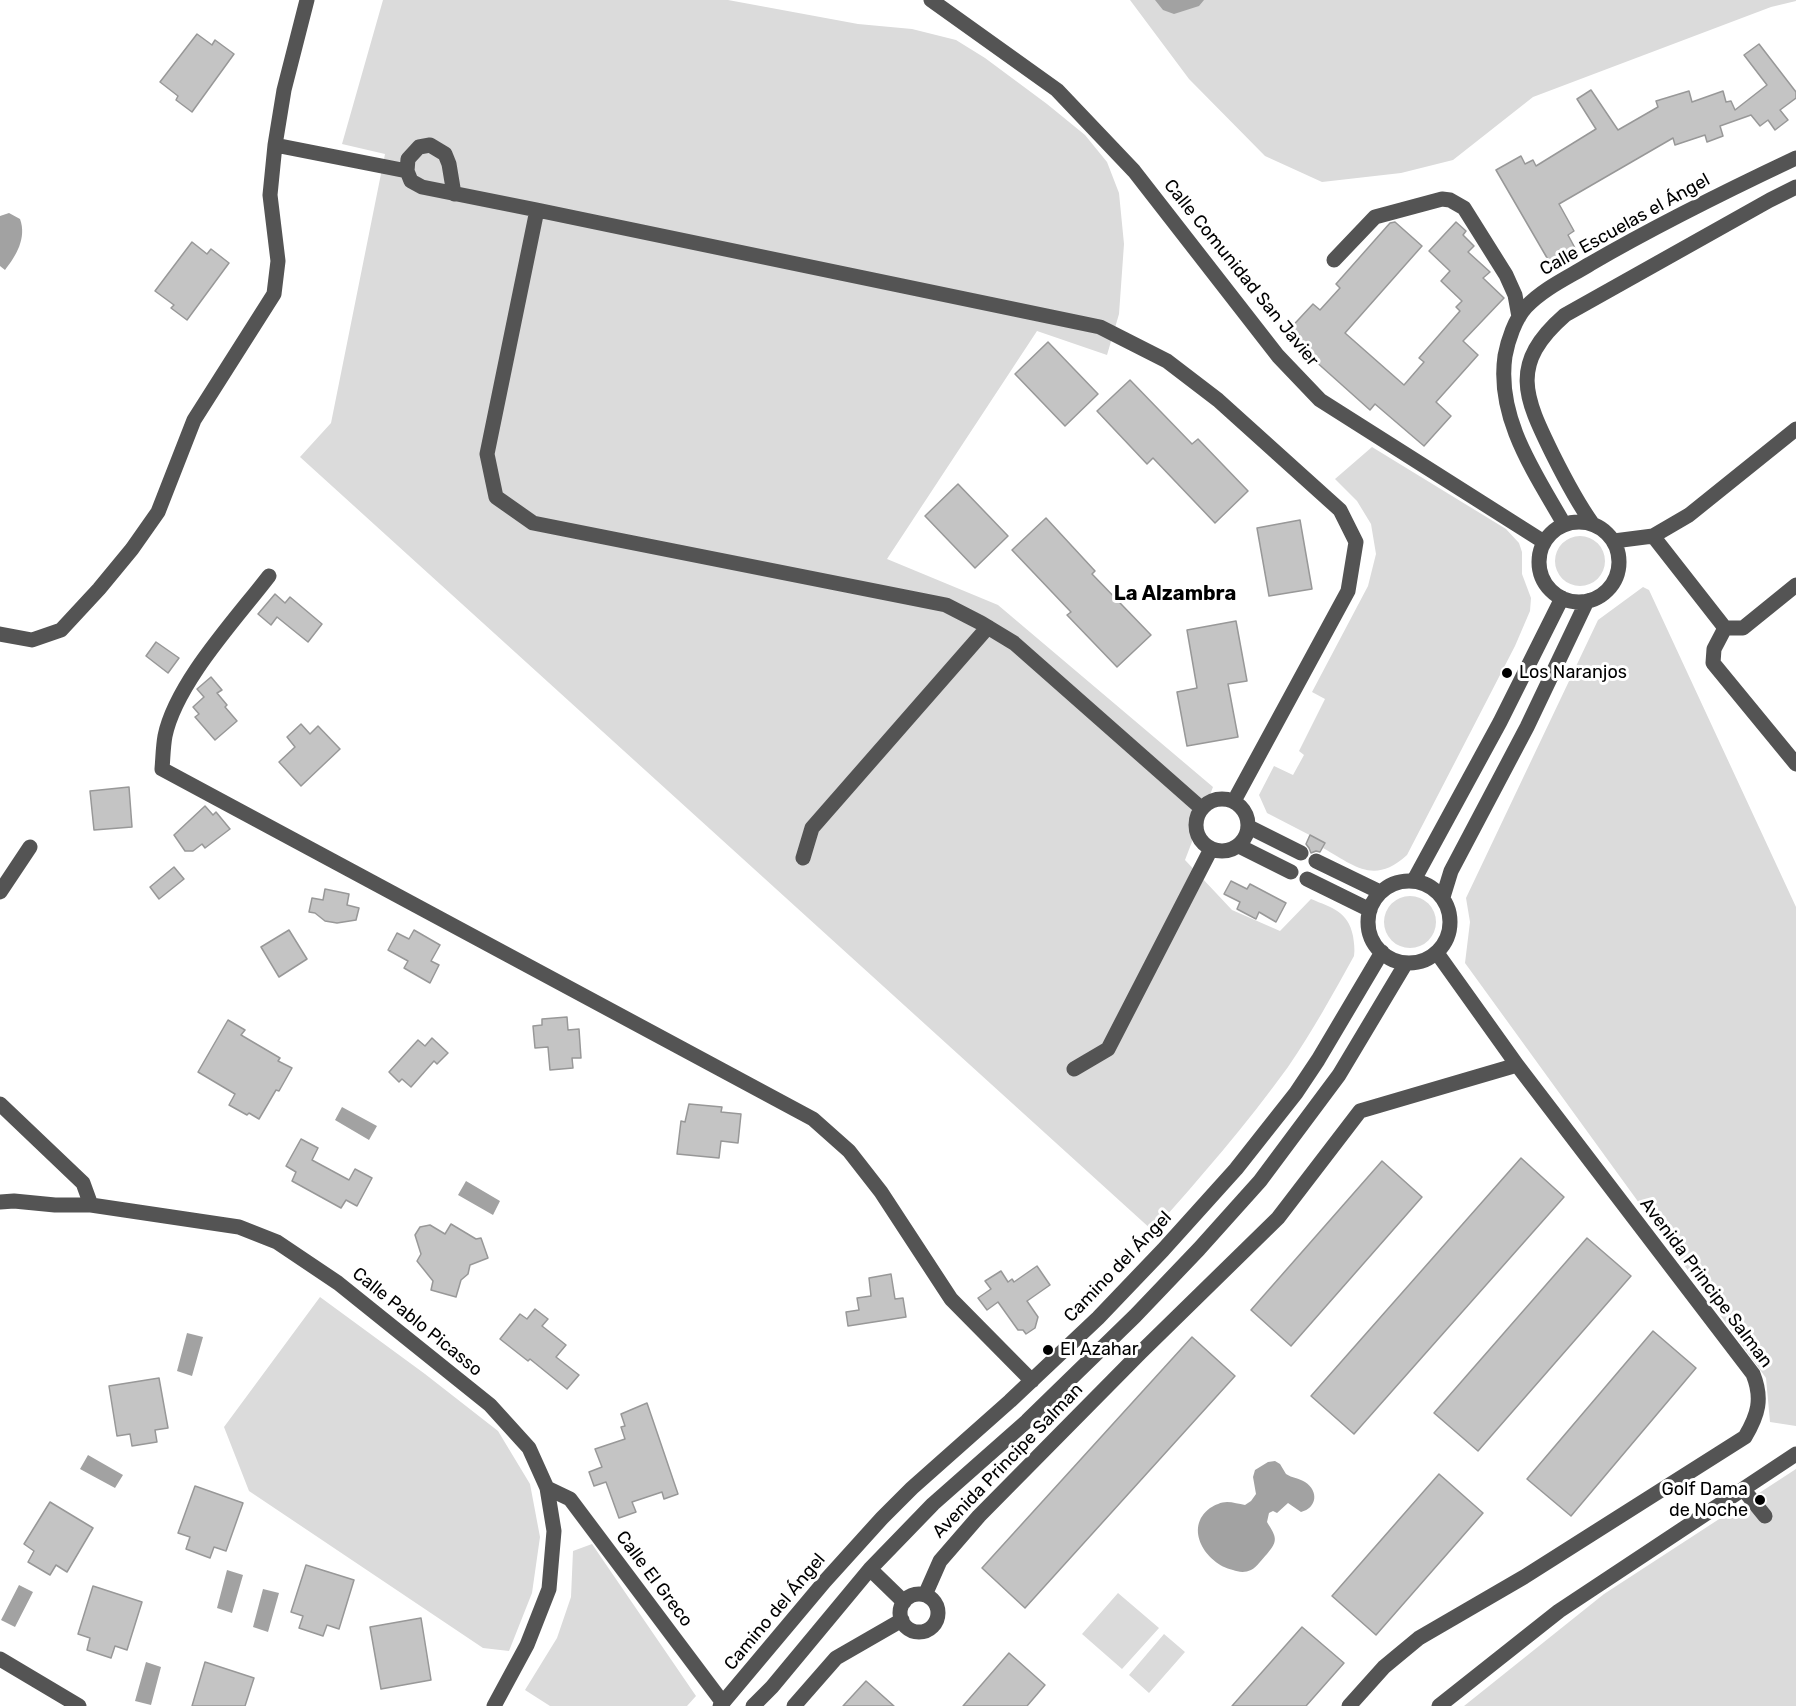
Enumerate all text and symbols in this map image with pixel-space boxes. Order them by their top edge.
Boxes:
street label: Calle Escuelas el Ángel [1536,169,1714,281]
street label: Calle Comunidad San Javier [1159,175,1323,371]
district label: La Alzambra [1114,582,1236,606]
place label: Los Naranjos [1519,662,1627,684]
marker: Los Naranjos [1500,666,1514,680]
street label: Avenida Principe Salman [1635,1194,1777,1372]
street label: Camino del Ángel [1060,1207,1176,1327]
street label: Calle Pablo Picasso [348,1263,486,1381]
place label: El Azahar [1060,1339,1139,1361]
marker: El Azahar [1041,1343,1055,1357]
street label: Avenida Principe Salman [928,1379,1088,1543]
place label: Golf Dama de Noche [1661,1479,1748,1522]
marker: Golf Dama de Noche [1753,1493,1767,1507]
street label: Calle El Greco [611,1527,697,1631]
street label: Camino del Ángel [720,1549,830,1675]

